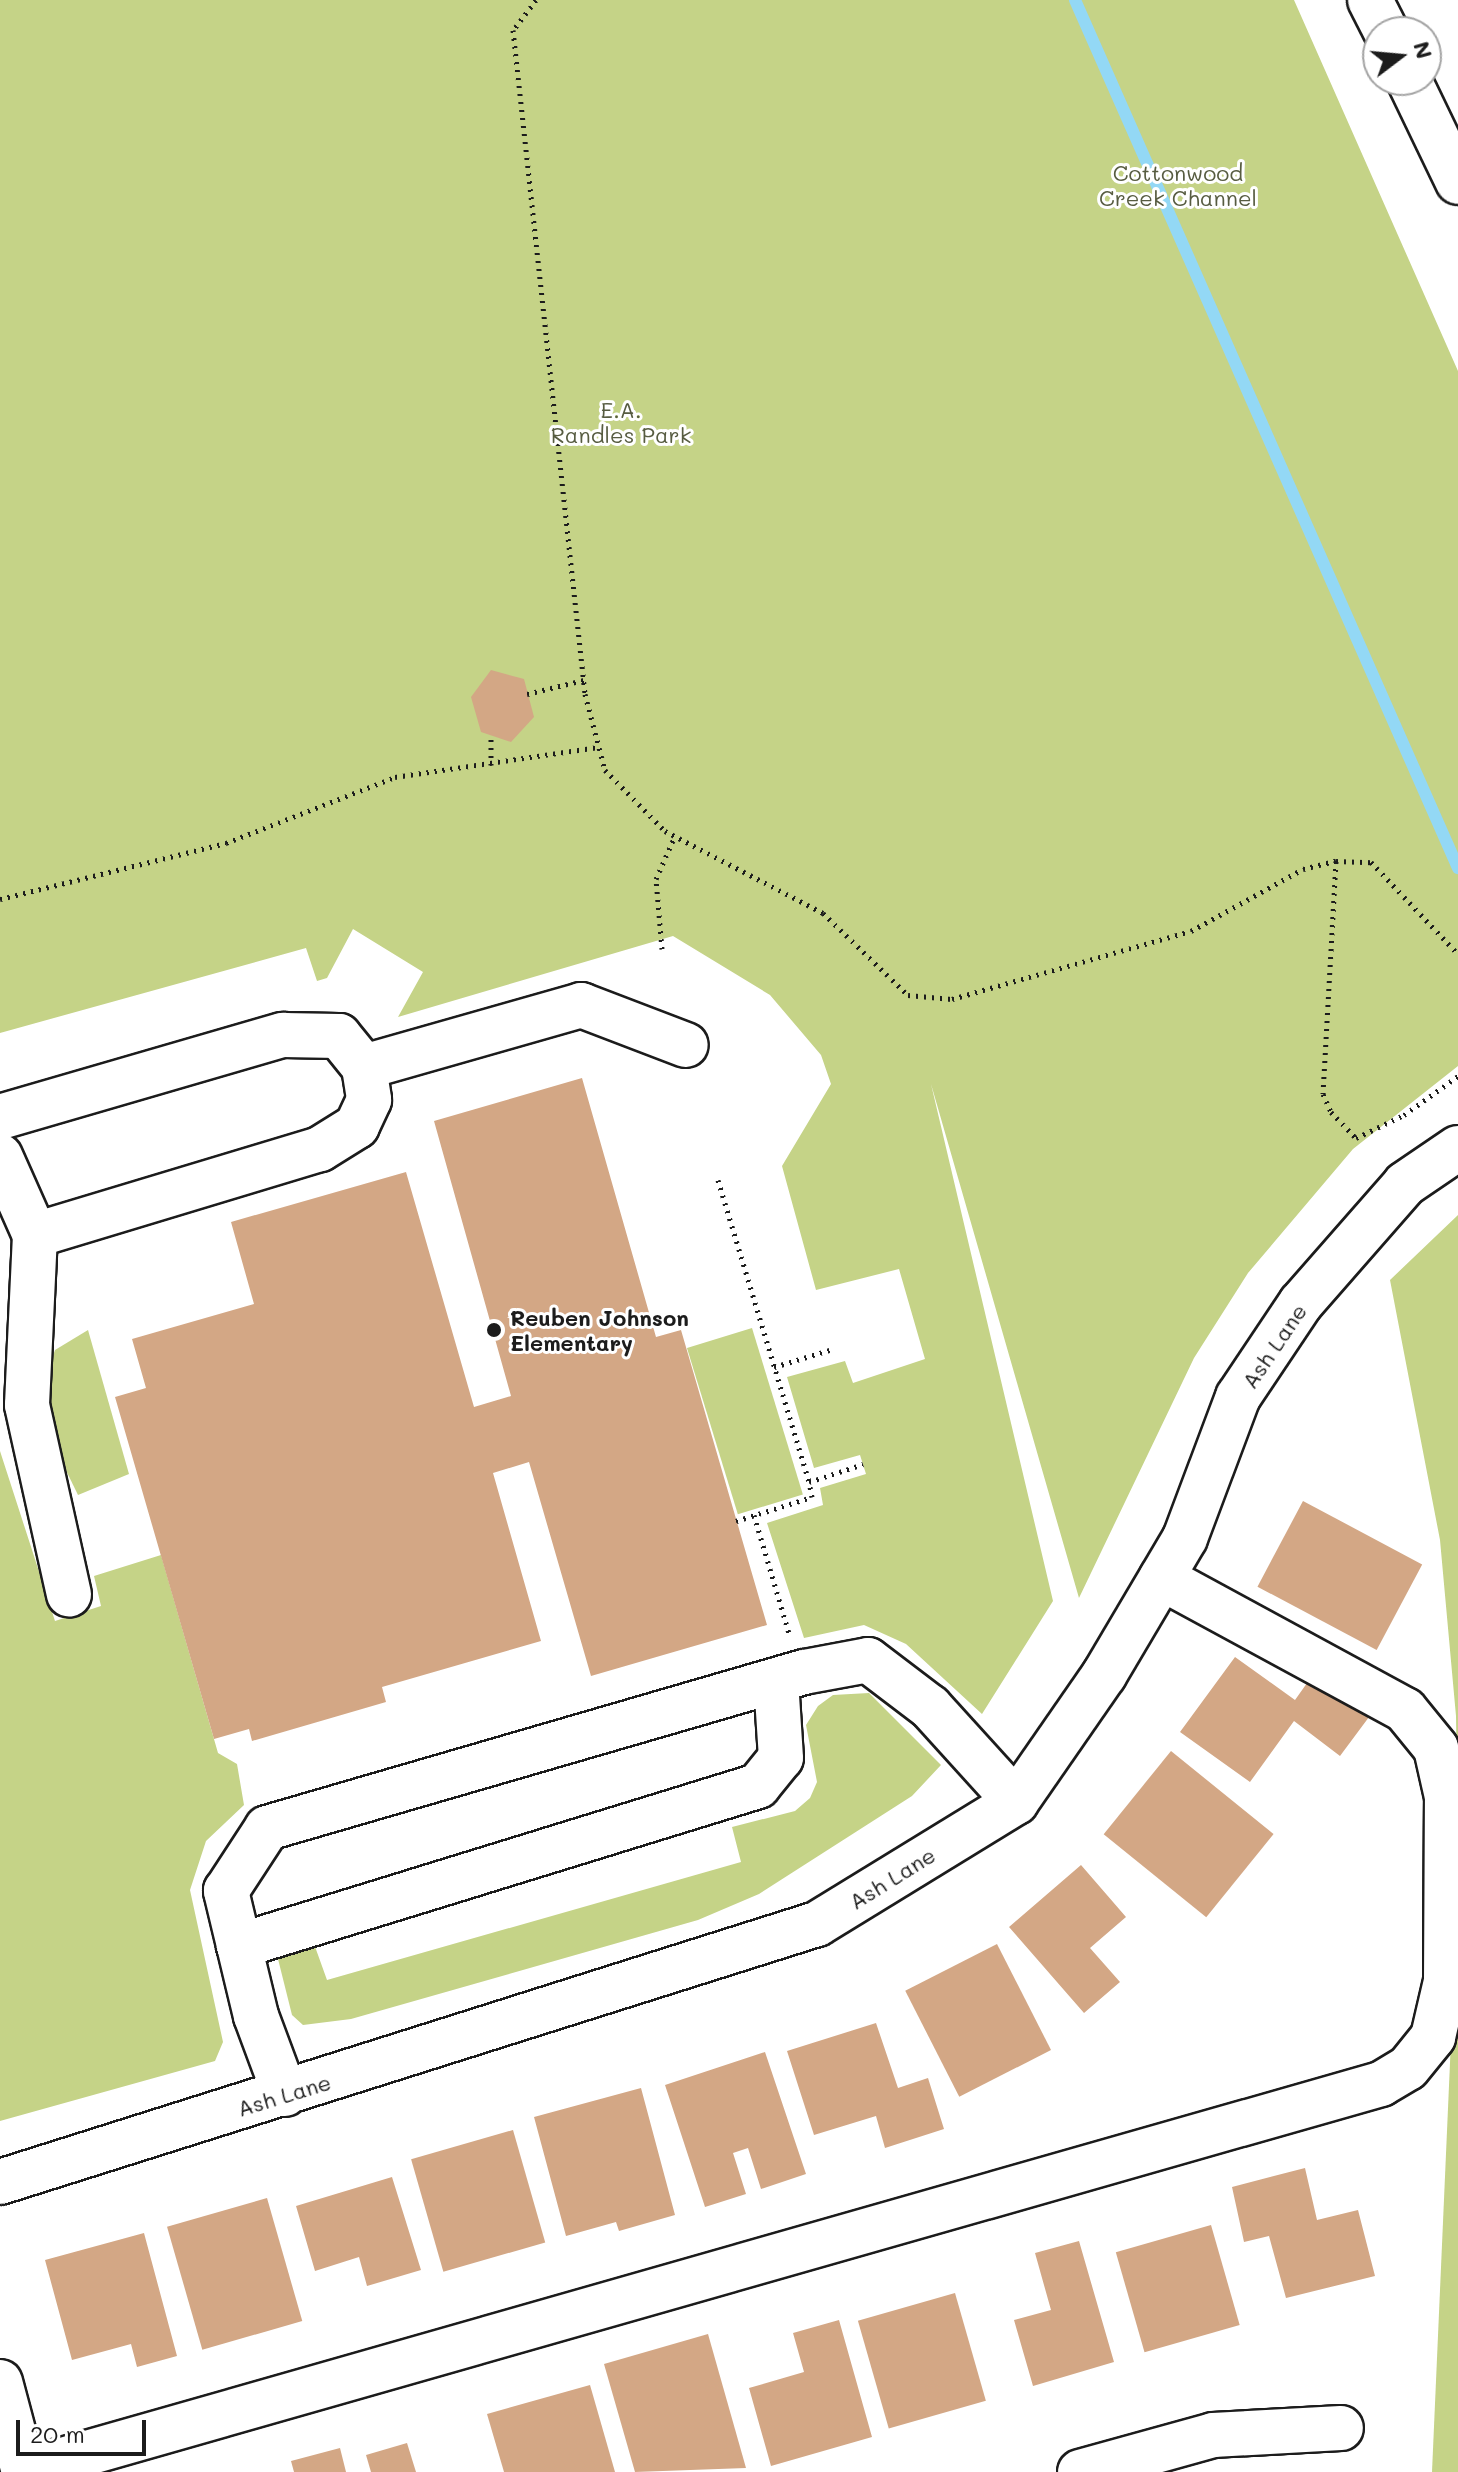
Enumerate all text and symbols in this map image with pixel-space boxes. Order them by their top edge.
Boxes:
north arrow [1362,16,1442,96]
text: N [1407,38,1440,62]
park label: Cottonwood Creek Channel [1099,159,1257,210]
park label: E.A. Randles Park [551,396,691,448]
street label: Ash Lane [1236,1299,1312,1393]
place label: Reuben Johnson Elementary [510,1304,689,1356]
marker: Reuben Johnson Elementary [485,1321,503,1339]
street label: Ash Lane [844,1841,940,1915]
street label: Ash Lane [234,2068,334,2122]
scale bar [20,2404,150,2454]
text: 20 m [30,2418,85,2449]

